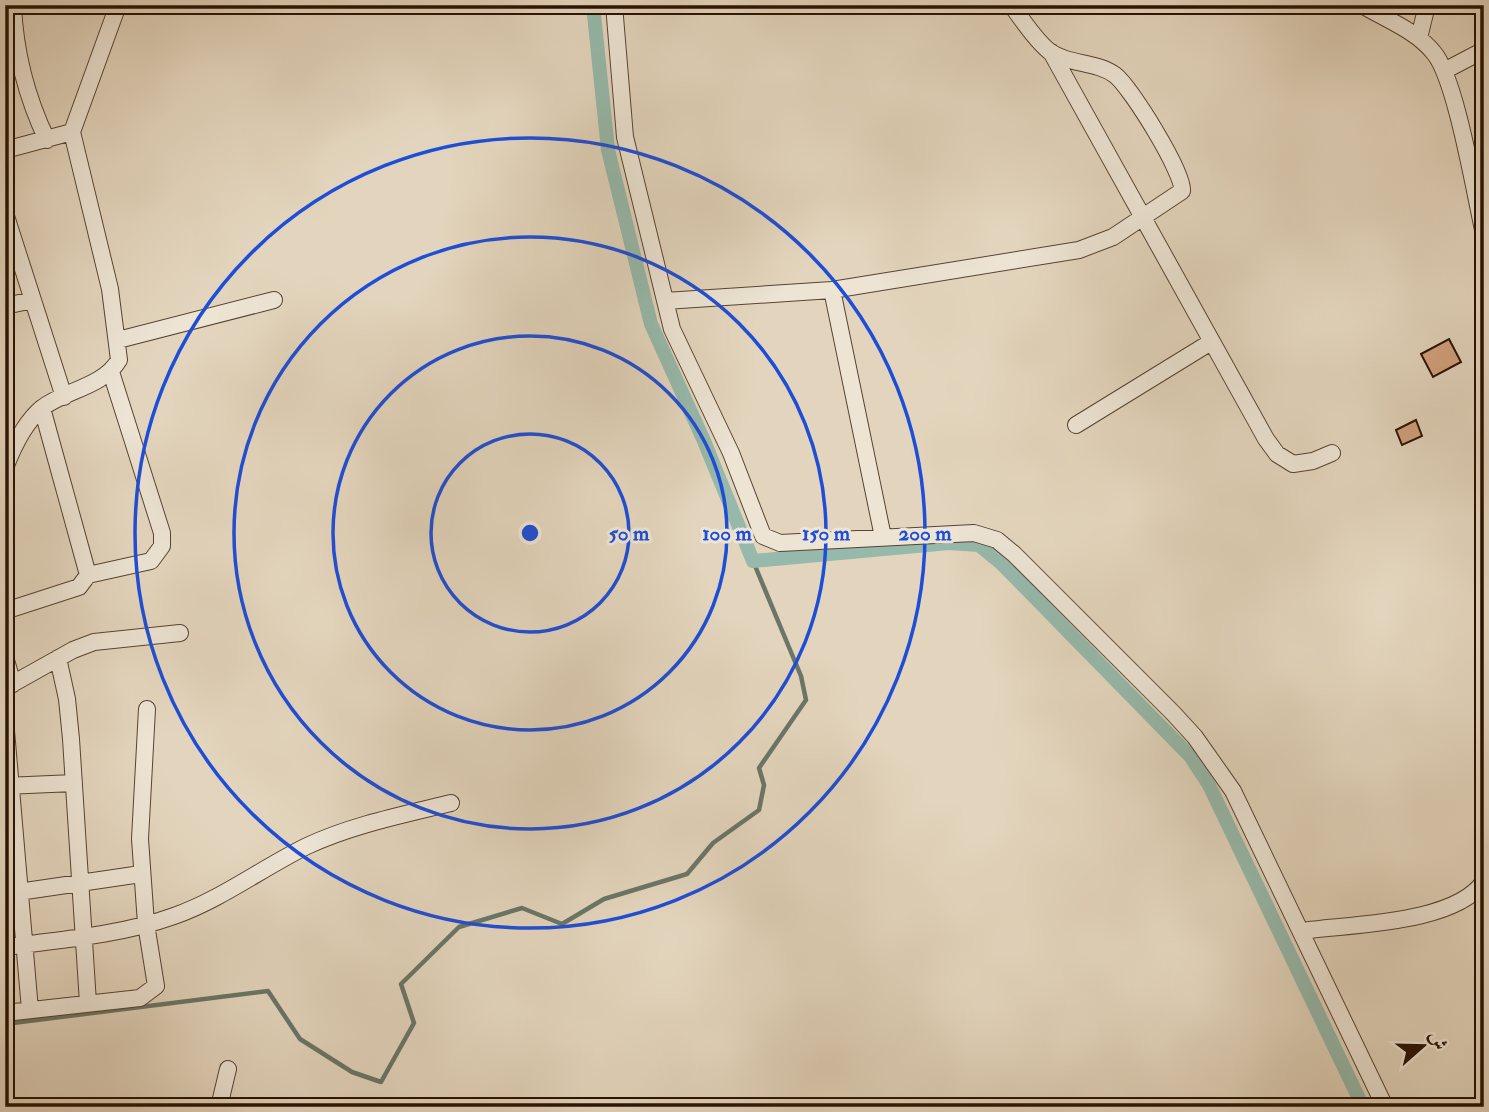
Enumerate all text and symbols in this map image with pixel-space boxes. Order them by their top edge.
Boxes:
text: 50 m [609,520,650,547]
text: 100 m [702,520,753,547]
text: 150 m [802,520,851,547]
text: 200 m [899,520,952,547]
centre of rings [518,521,542,545]
north arrow [1388,1010,1458,1080]
text: ش [1424,1028,1453,1053]

